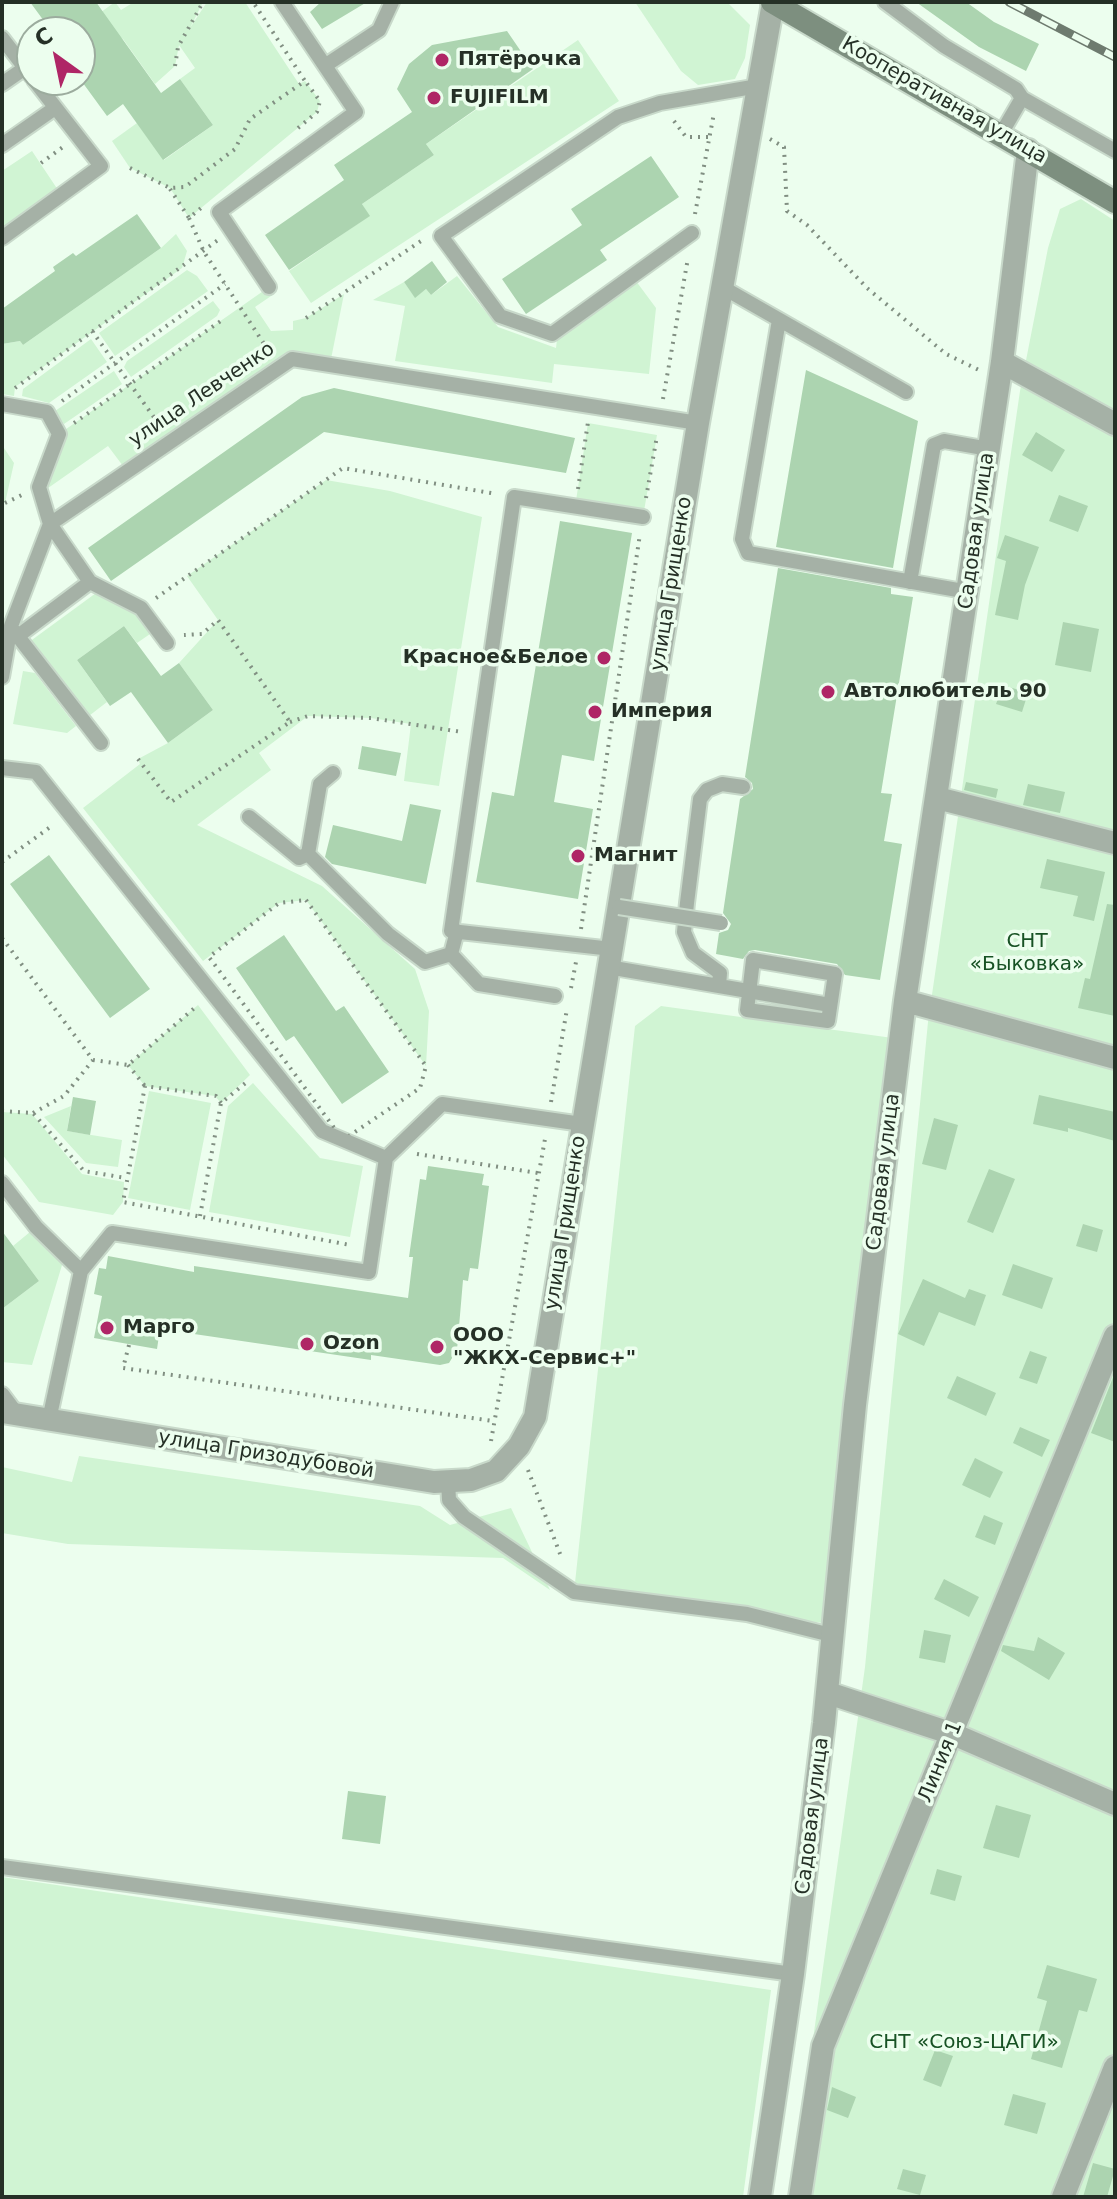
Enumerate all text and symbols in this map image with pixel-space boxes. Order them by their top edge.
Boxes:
north arrow [16,16,96,96]
text: С [30,22,57,52]
street label: Кооперативная улица [837,32,1051,170]
place label: Пятёрочка [458,48,582,72]
marker: Пятёрочка [433,51,451,69]
place label: FUJIFILM [450,86,549,110]
marker: FUJIFILM [425,89,443,107]
street label: улица Левченко [125,337,279,453]
street label: Садовая улица [954,451,1000,611]
street label: улица Грищенко [646,495,698,673]
place label: Красное&Белое [403,646,588,670]
marker: Красное&Белое [595,649,613,667]
place label: Автолюбитель 90 [844,680,1047,704]
marker: Автолюбитель 90 [819,683,837,701]
place label: Империя [611,700,713,724]
marker: Империя [586,703,604,721]
place label: Магнит [594,844,677,868]
marker: Магнит [569,847,587,865]
park label: СНТ «Быковка» [970,930,1084,977]
street label: Садовая улица [862,1092,906,1252]
street label: улица Грищенко [540,1134,592,1312]
place label: Марго [123,1316,195,1340]
marker: Марго [98,1319,116,1337]
place label: ООО "ЖКХ-Сервис+" [453,1324,636,1371]
place label: Ozon [323,1332,380,1356]
marker: Ozon [298,1335,316,1353]
marker: ООО "ЖКХ-Сервис+" [428,1338,446,1356]
street label: улица Гризодубовой [157,1426,375,1484]
street label: Линия 1 [914,1718,968,1806]
street label: Садовая улица [791,1736,835,1896]
park label: СНТ «Союз-ЦАГИ» [869,2031,1059,2055]

